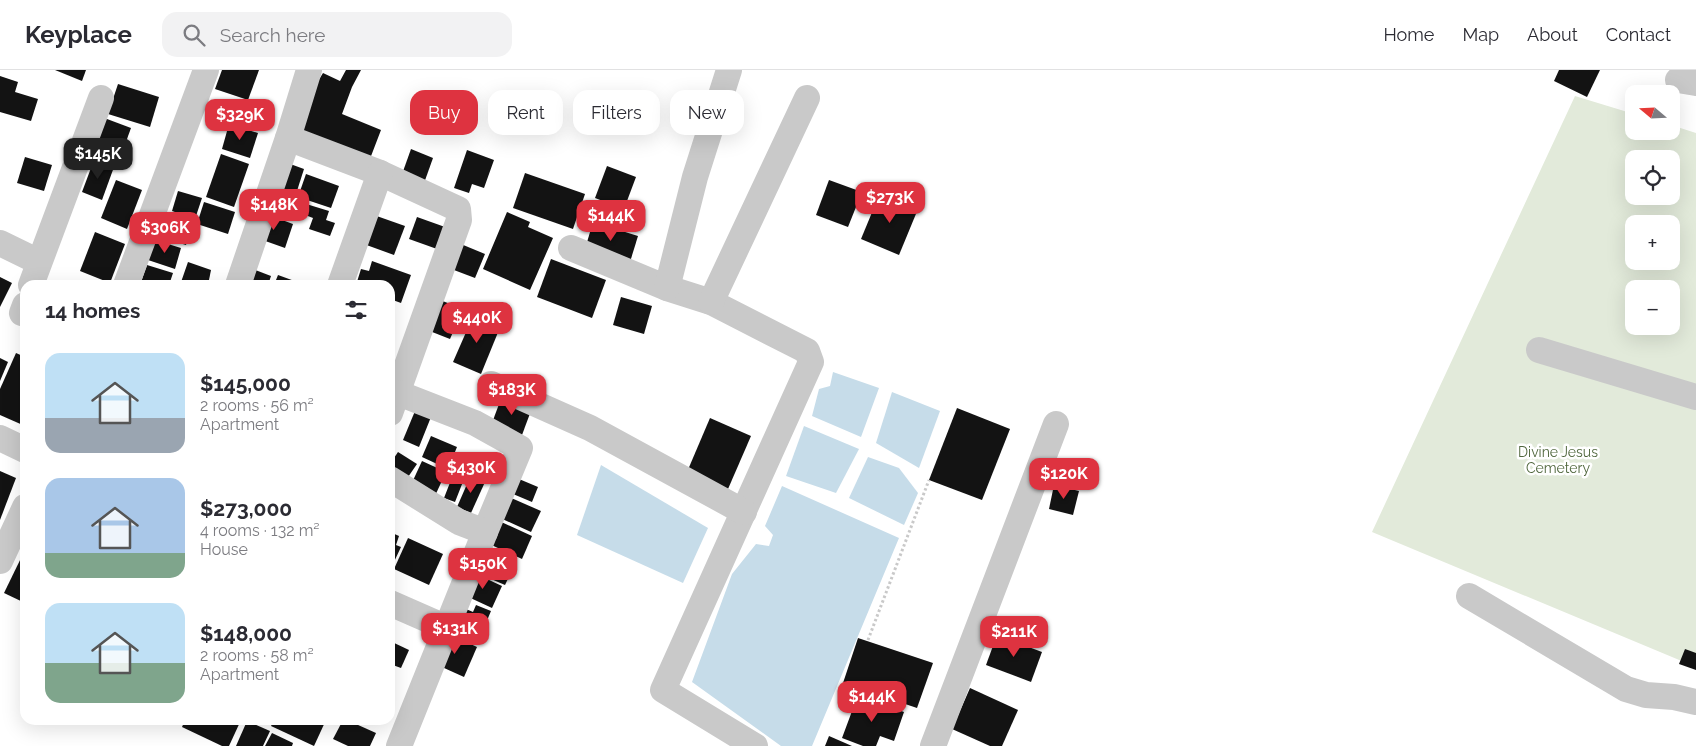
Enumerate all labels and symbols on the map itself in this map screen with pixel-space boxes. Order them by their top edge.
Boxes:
north arrow [1625,85,1680,140]
pin: $329K [205,98,275,141]
pin: $145K [63,138,133,180]
pin: $273K [855,182,925,224]
pin: $148K [239,189,309,231]
pin: $144K [576,200,646,242]
pin: $306K [130,212,200,254]
pin: $440K [442,302,512,344]
pin: $183K [477,374,547,416]
park label: Divine Jesus Cemetery [1518,444,1598,476]
pin: $430K [436,452,506,494]
pin: $120K [1029,458,1099,500]
pin: $150K [448,548,518,590]
pin: $131K [420,612,490,655]
pin: $211K [979,616,1049,658]
pin: $144K [837,680,907,723]

